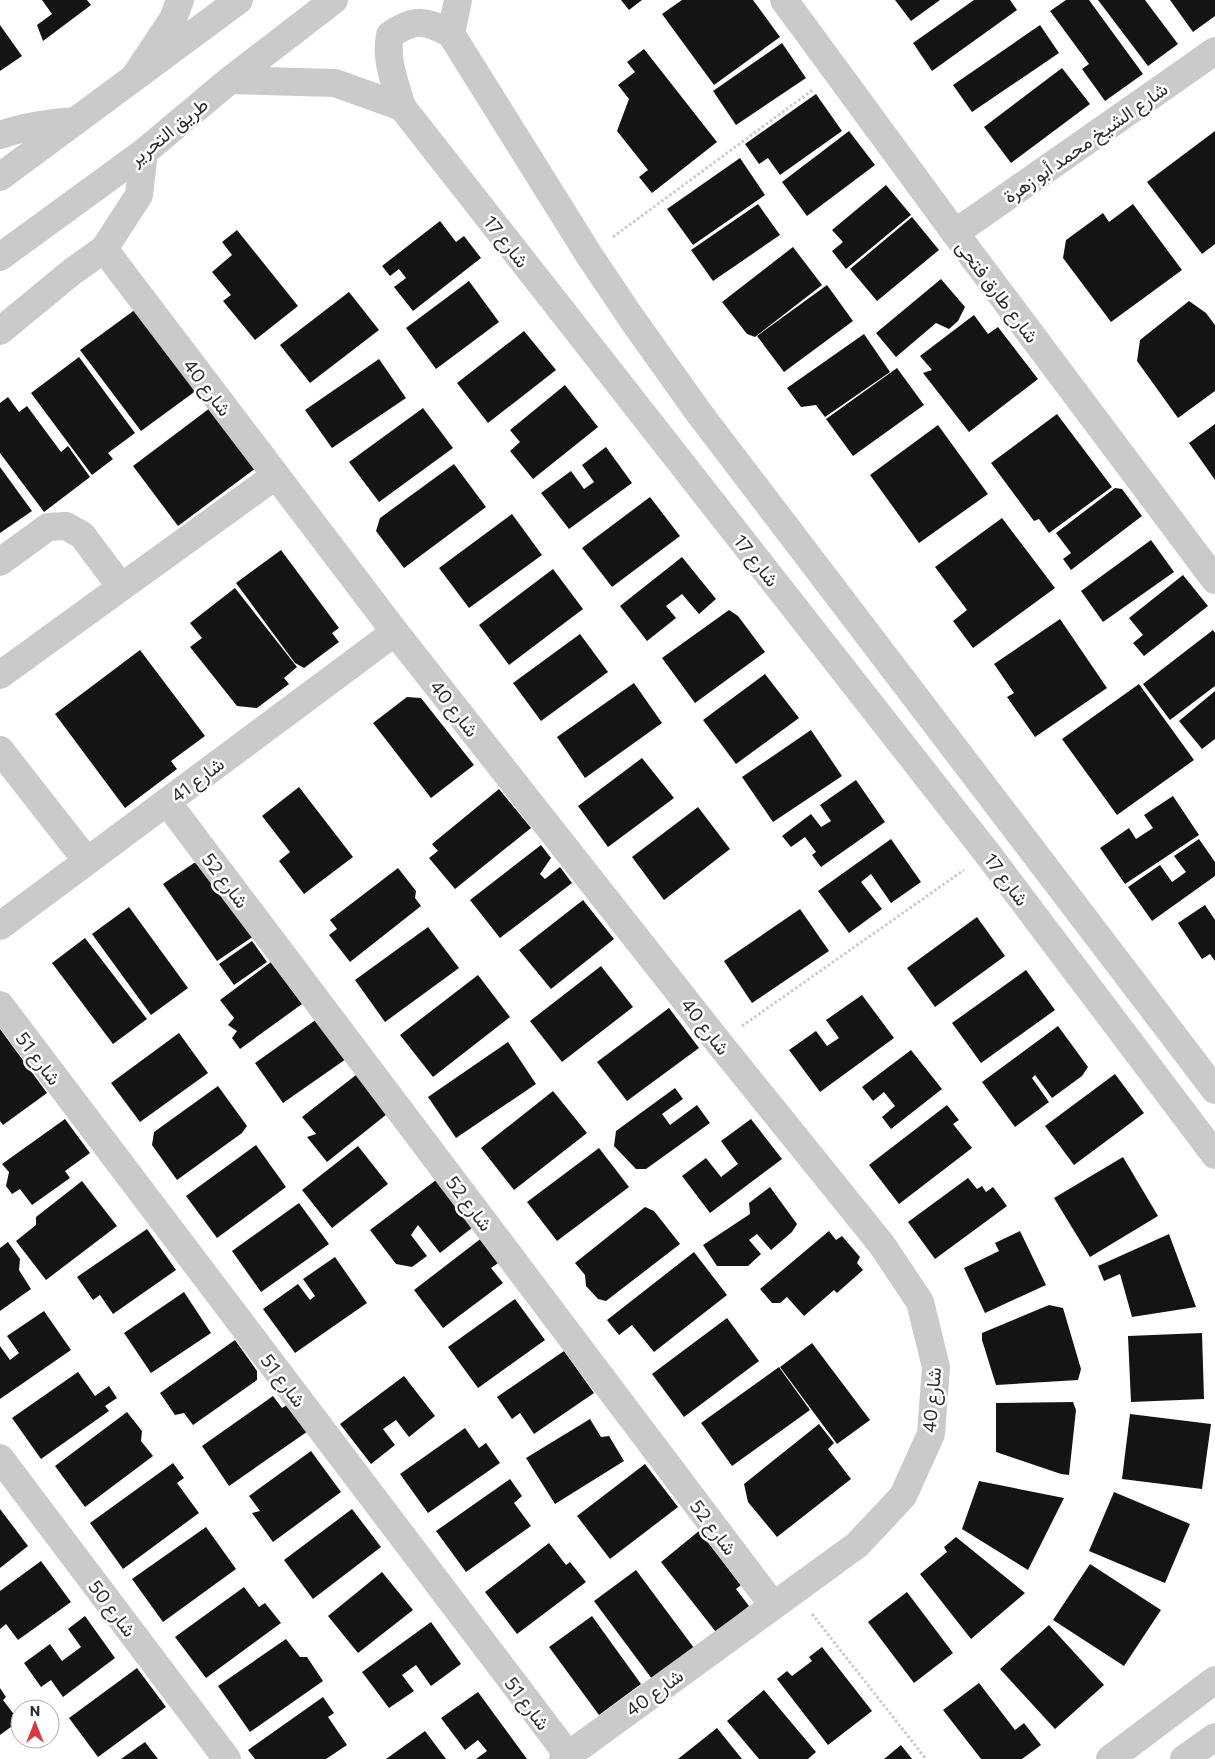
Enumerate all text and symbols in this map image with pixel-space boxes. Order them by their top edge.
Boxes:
street label: شارع الشيخ محمد أبو زهرة [998,77,1173,210]
street label: طريق التحرير [123,92,213,171]
street label: شارع 17 [478,210,535,273]
street label: شارع طارق فتحى [950,235,1044,348]
street label: شارع 40 [177,354,237,421]
street label: شارع 17 [728,529,785,592]
street label: شارع 40 [424,675,484,742]
street label: شارع 41 [166,752,229,808]
street label: شارع 52 [196,848,254,913]
street label: شارع 17 [978,848,1034,911]
street label: شارع 40 [675,993,735,1060]
street label: شارع 51 [10,1027,67,1090]
street label: شارع 52 [440,1171,498,1236]
street label: شارع 51 [255,1349,312,1412]
street label: شارع 40 [917,1366,947,1434]
street label: شارع 52 [684,1495,742,1560]
street label: شارع 50 [83,1575,142,1642]
street label: شارع 40 [621,1663,689,1722]
street label: شارع 51 [499,1672,556,1735]
north arrow [10,1699,60,1749]
text: N [30,1702,40,1719]

